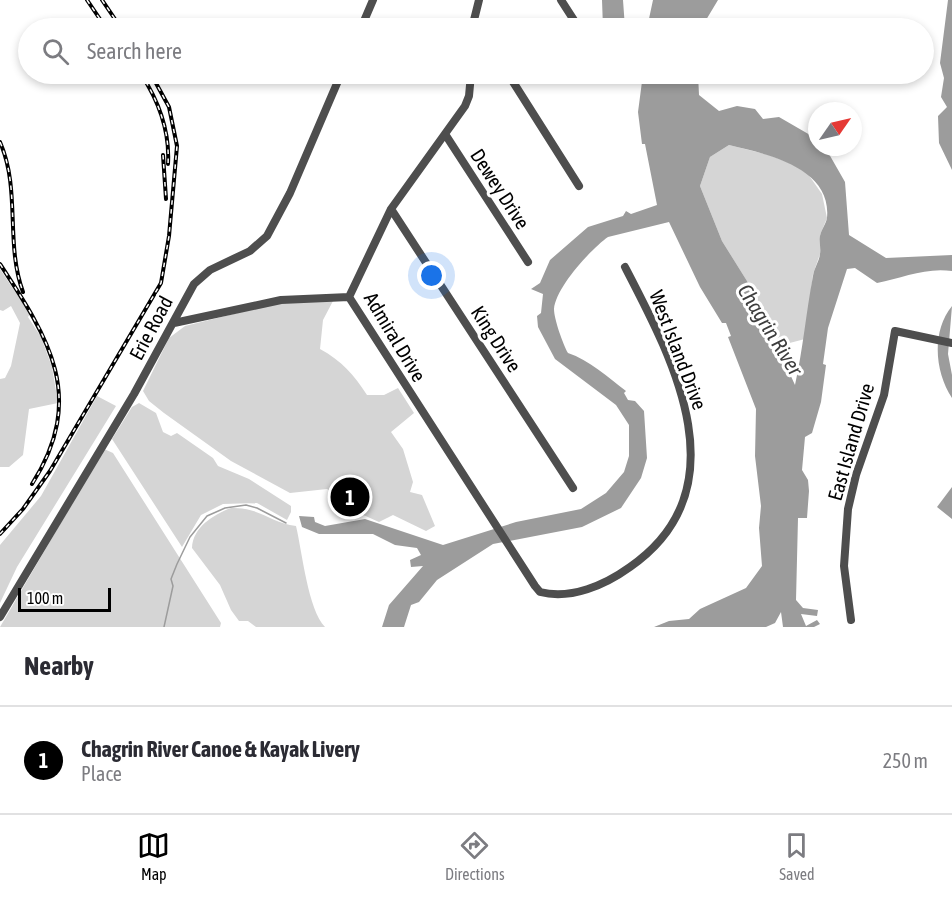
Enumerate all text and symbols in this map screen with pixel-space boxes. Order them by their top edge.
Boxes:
search box [18,18,934,84]
icon: search [39,35,72,68]
text: Search here [87,38,182,64]
north arrow [808,102,862,156]
street label: Dewey Drive [466,145,535,233]
your location [417,261,446,290]
water label: Chagrin River [733,279,809,380]
street label: West Island Drive [645,287,712,413]
street label: Admiral Drive [360,288,431,386]
street label: Erie Road [124,292,177,364]
street label: King Drive [467,301,526,376]
street label: East Island Drive [823,381,878,503]
pin: 1 [330,474,370,520]
scale bar [18,585,111,612]
text: 100 m [27,589,63,607]
text: Nearby [24,651,94,681]
text: Chagrin River Canoe & Kayak Livery [81,736,360,762]
text: 1 [39,749,48,772]
text: 250 m [883,749,928,772]
text: Place [81,762,122,785]
tab: Map [137,829,170,883]
tab: Directions [445,829,505,883]
tab: Saved [779,829,815,883]

